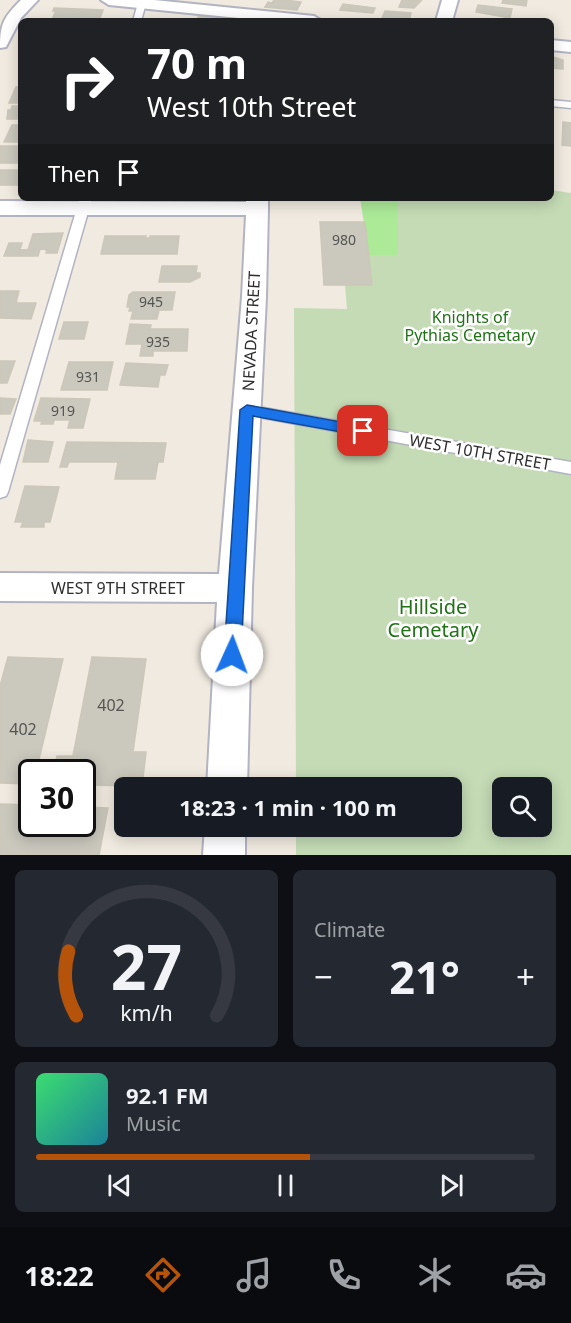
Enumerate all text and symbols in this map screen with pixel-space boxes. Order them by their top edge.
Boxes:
text: 70 m [147,34,247,91]
icon: right [48,42,126,120]
text: West 10th Street [147,88,356,125]
icon: arrive [112,156,145,189]
text: Then [48,158,100,188]
house number: 980 [332,230,356,249]
street label: NEVADA STREET [237,270,265,392]
house number: 945 [139,292,163,311]
park label: Knights of Pythias Cemetary [404,306,536,346]
house number: 935 [146,332,170,351]
house number: 931 [76,367,100,386]
house number: 919 [51,401,75,420]
pin [337,405,388,456]
icon: arrive [346,414,379,447]
street label: WEST 10TH STREET [408,429,552,475]
street label: WEST 9TH STREET [51,577,185,599]
park label: Hillside Cemetary [388,593,479,643]
position arrow [200,623,264,687]
house number: 402 [97,694,125,716]
house number: 402 [9,718,37,740]
speed limit sign: 30 [18,759,96,837]
map controls [492,777,552,837]
button: search [492,777,552,837]
text: 18:23 · 1 min · 100 m [179,792,397,822]
text: Climate [314,916,385,943]
text: 27 [111,923,182,1008]
text: 21° [389,946,460,1007]
text: − [314,954,333,999]
text: + [516,954,535,999]
text: km/h [120,998,173,1027]
text: 92.1 FM [126,1080,208,1110]
text: Music [126,1110,181,1137]
icon: previous [103,1169,136,1202]
icon: pause [269,1169,302,1202]
icon: next [435,1169,468,1202]
icon: directions [142,1254,184,1296]
icon: music [233,1254,275,1296]
icon: phone [323,1254,365,1296]
icon: climate [414,1254,456,1296]
icon: car [505,1254,547,1296]
text: 18:22 [24,1257,94,1294]

